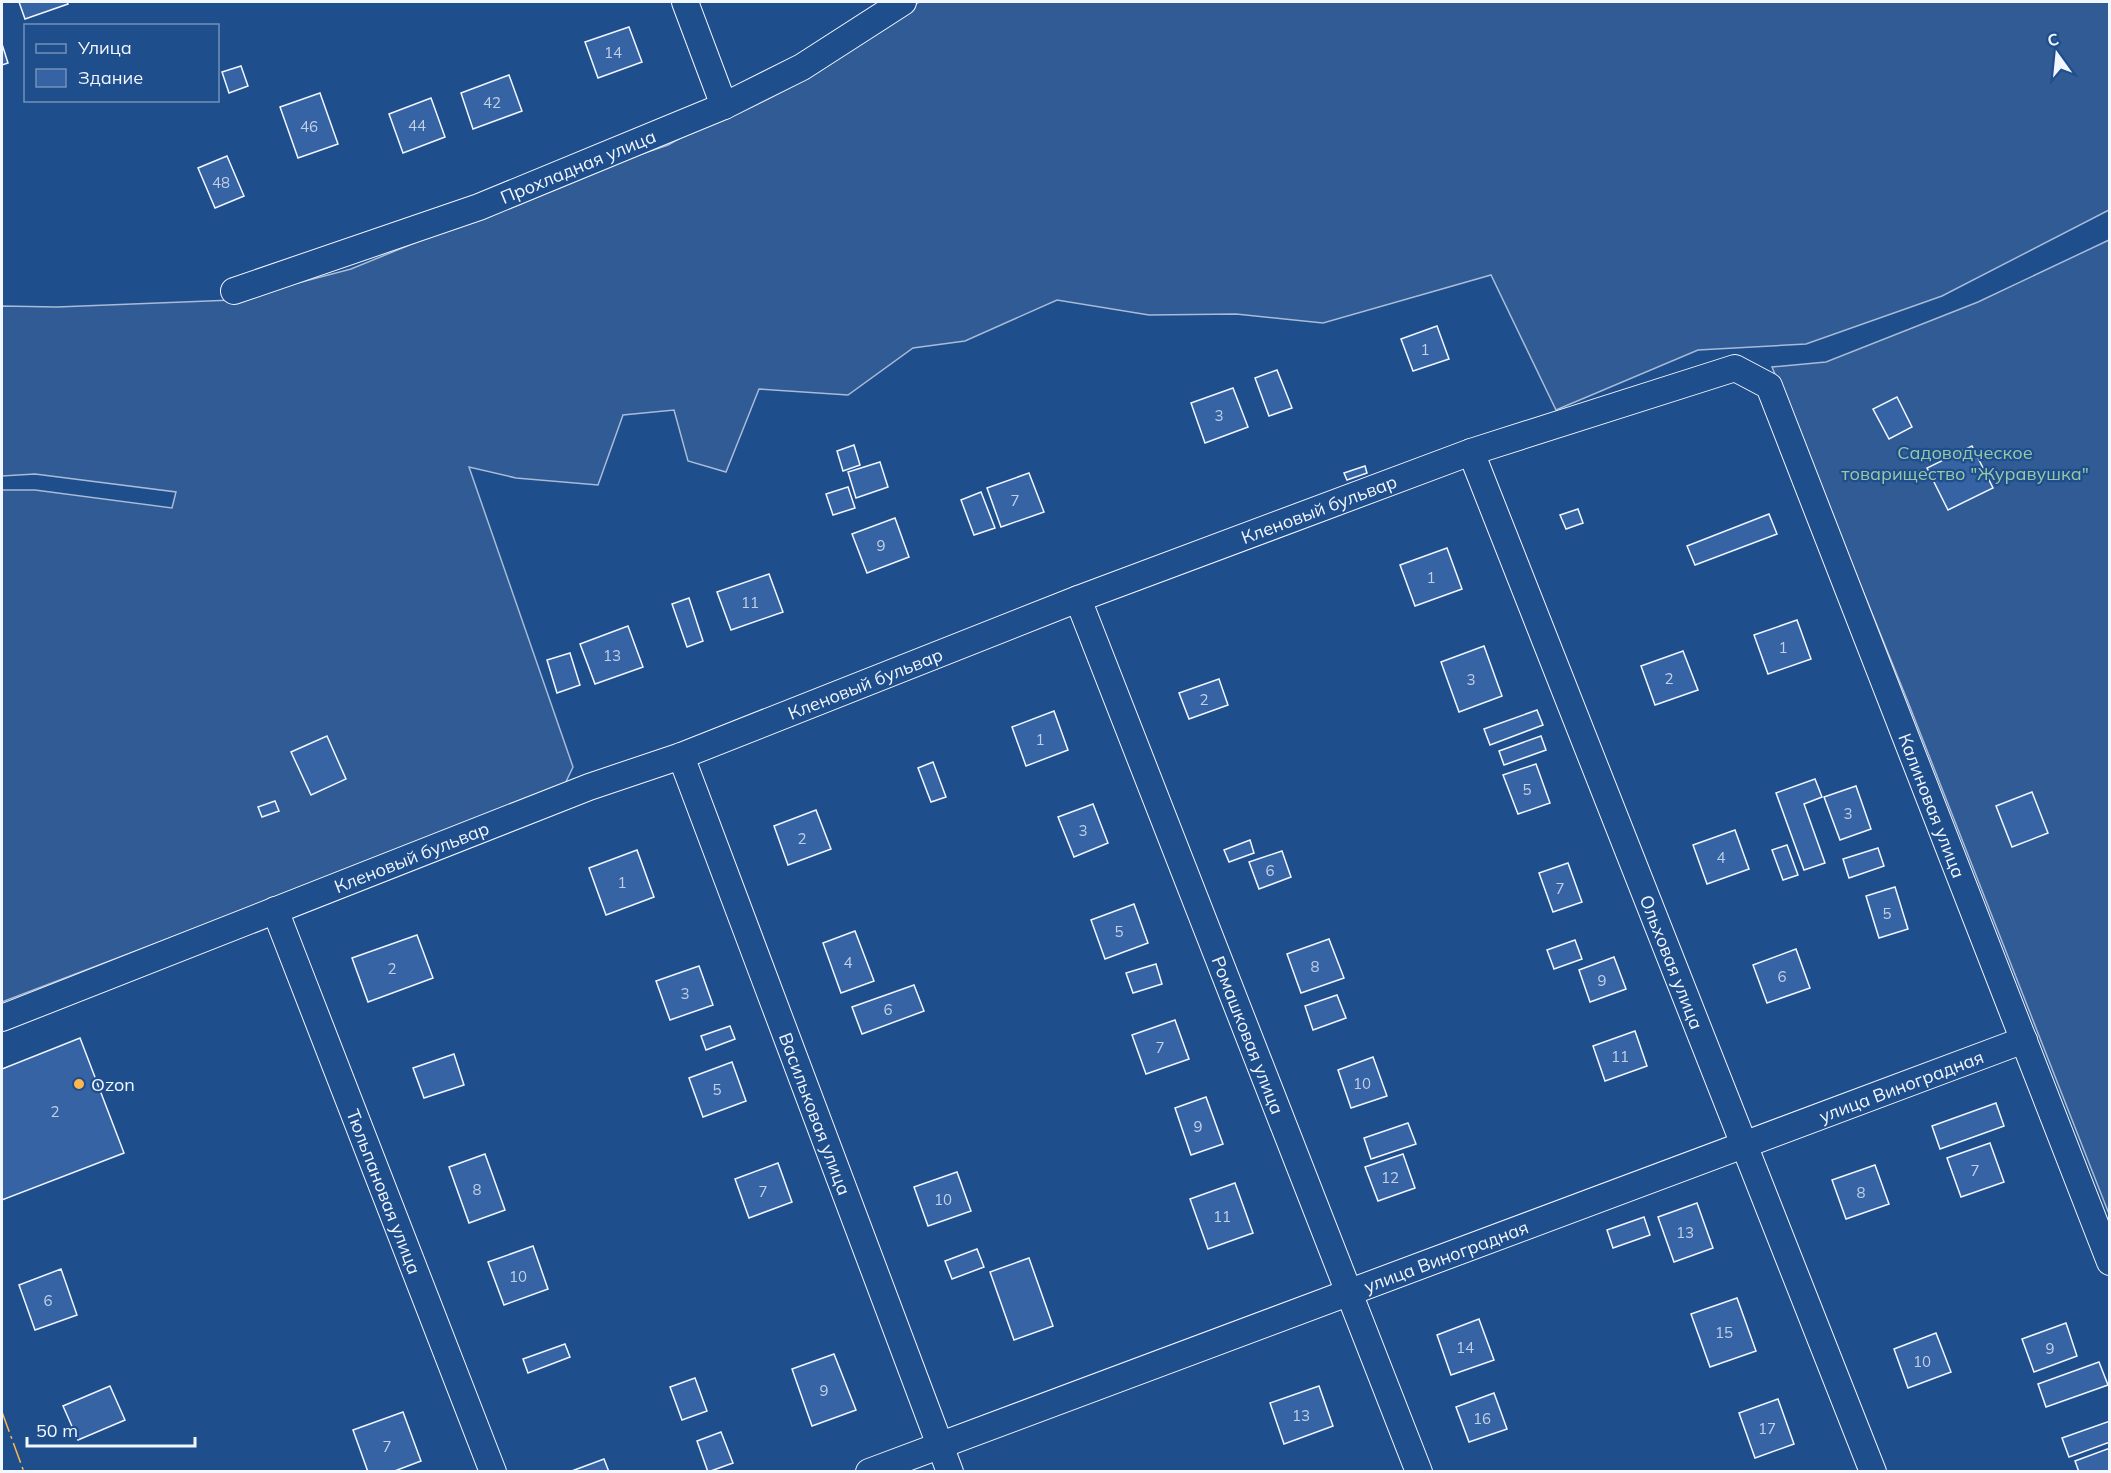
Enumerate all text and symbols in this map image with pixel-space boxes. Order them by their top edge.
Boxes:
legend [24,24,219,102]
north arrow [2027,24,2087,84]
text: С [2045,28,2061,51]
text: Улица [77,36,132,59]
house number: 14 [604,43,622,62]
text: Здание [78,66,143,89]
house number: 42 [483,93,501,112]
house number: 44 [408,116,426,135]
house number: 46 [300,117,318,136]
street label: Прохладная улица [497,124,659,209]
house number: 48 [212,173,230,192]
house number: 1 [1420,340,1430,359]
house number: 3 [1214,406,1224,425]
park label: Садоводческое товарищество "Журавушка" [1841,441,2089,485]
street label: Кленовый бульвар [1238,469,1400,548]
house number: 7 [1010,491,1020,510]
house number: 9 [876,536,886,555]
house number: 1 [1426,568,1436,587]
house number: 11 [741,593,759,612]
house number: 1 [1778,638,1788,657]
street label: Кленовый бульвар [784,642,946,724]
house number: 13 [603,646,621,665]
house number: 2 [1664,669,1674,688]
house number: 3 [1466,670,1476,689]
house number: 2 [1199,690,1209,709]
house number: 1 [1035,730,1045,749]
street label: Калиновая улица [1894,730,1971,881]
house number: 5 [1522,780,1532,799]
house number: 3 [1843,804,1853,823]
street label: Кленовый бульвар [331,816,492,898]
house number: 3 [1078,821,1088,840]
house number: 2 [797,829,807,848]
house number: 4 [1716,848,1726,867]
house number: 6 [1265,861,1275,880]
house number: 1 [617,873,627,892]
house number: 7 [1555,879,1565,898]
street label: Ольховая улица [1635,891,1709,1032]
house number: 5 [1882,904,1892,923]
house number: 5 [1114,922,1124,941]
street label: Ромашковая улица [1207,952,1290,1117]
house number: 4 [843,953,853,972]
house number: 8 [1310,957,1320,976]
house number: 2 [387,959,397,978]
house number: 6 [1777,967,1787,986]
house number: 9 [1597,971,1607,990]
house number: 3 [680,984,690,1003]
house number: 6 [883,1000,893,1019]
street label: Васильковая улица [774,1029,856,1198]
house number: 7 [1155,1038,1165,1057]
street label: улица Виноградная [1816,1045,1987,1127]
house number: 11 [1611,1047,1629,1066]
place label: Ozon [91,1073,135,1096]
house number: 10 [1353,1074,1371,1093]
marker: Ozon [72,1077,86,1091]
house number: 5 [712,1080,722,1099]
house number: 2 [50,1102,60,1121]
street label: Тюльпановая улица [342,1106,427,1277]
house number: 9 [1193,1117,1203,1136]
house number: 7 [1970,1161,1980,1180]
house number: 12 [1381,1168,1399,1187]
house number: 8 [472,1180,482,1199]
house number: 7 [758,1182,768,1201]
house number: 8 [1856,1183,1866,1202]
house number: 10 [934,1190,952,1209]
house number: 11 [1213,1207,1231,1226]
street label: улица Виноградная [1360,1215,1531,1297]
house number: 13 [1676,1223,1694,1242]
house number: 10 [509,1267,527,1286]
house number: 6 [43,1291,53,1310]
house number: 15 [1715,1323,1733,1342]
house number: 14 [1456,1338,1474,1357]
house number: 9 [2045,1339,2055,1358]
house number: 10 [1913,1352,1931,1371]
house number: 9 [819,1381,829,1400]
house number: 13 [1292,1406,1310,1425]
house number: 16 [1473,1409,1491,1428]
scale bar [27,1410,195,1448]
text: 50 m [36,1419,78,1442]
house number: 17 [1758,1419,1776,1438]
house number: 7 [382,1437,392,1456]

